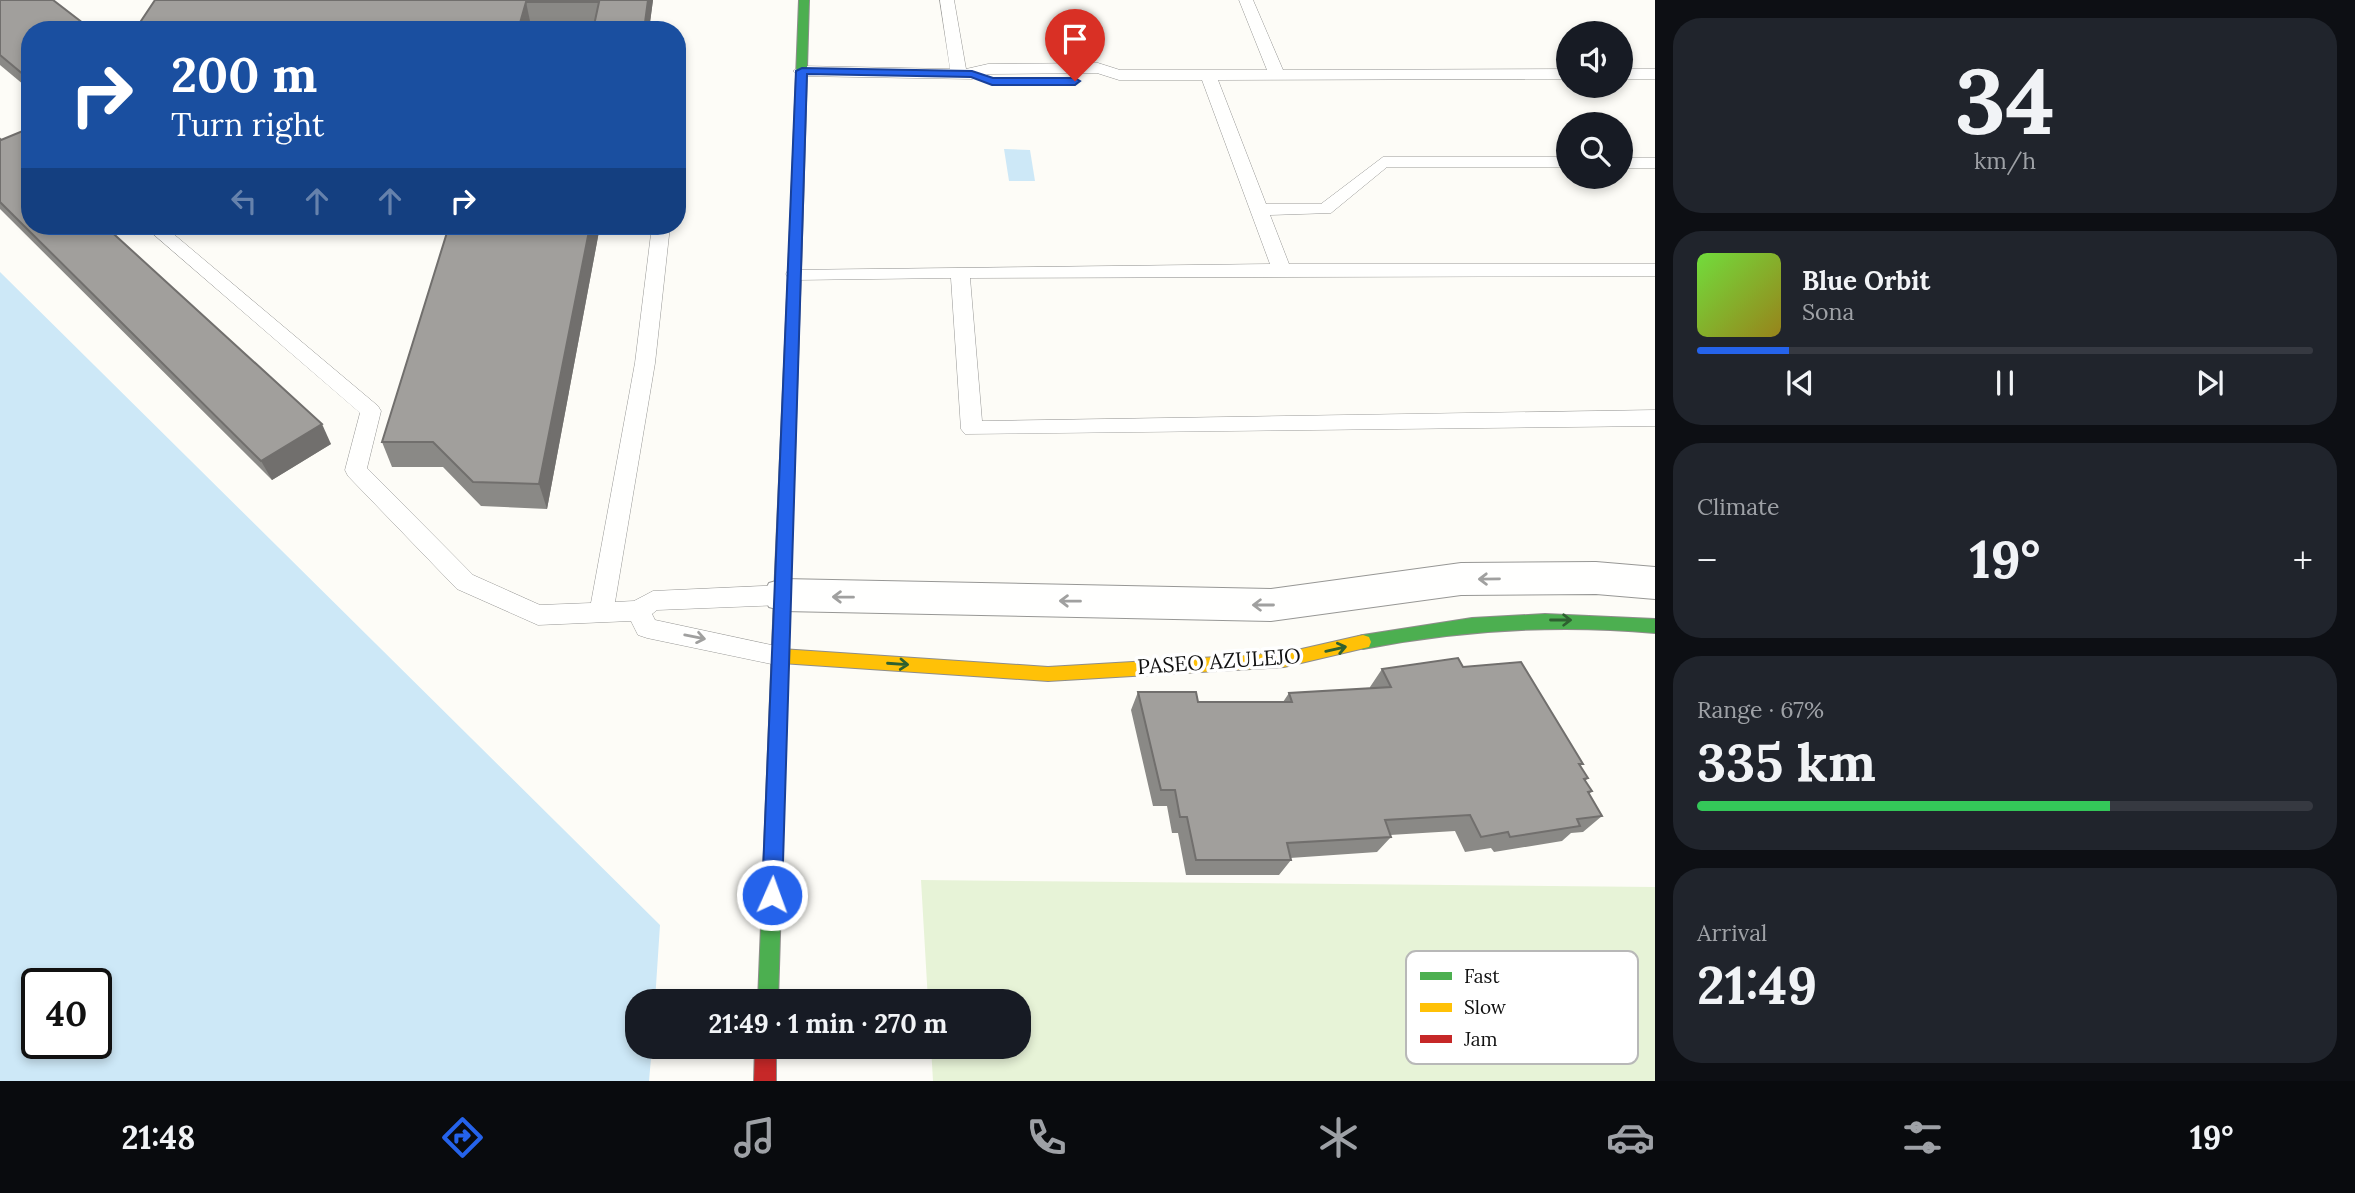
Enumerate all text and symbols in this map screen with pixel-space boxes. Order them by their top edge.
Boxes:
pin [1045,9,1105,81]
icon: arrive [1056,20,1094,58]
map controls [1556,21,1633,189]
button: sound [1556,21,1633,98]
text: 34 [1955,42,2055,159]
text: 200 m [171,43,317,105]
icon: right [56,49,147,140]
text: Turn right [171,104,324,145]
button: search [1556,112,1633,189]
text: km/h [1974,146,2036,175]
icon: left [225,182,263,220]
icon: ahead [298,182,336,220]
icon: ahead [371,182,409,220]
icon: right [444,182,482,220]
text: Blue Orbit [1802,264,1930,297]
text: Sona [1802,297,1854,326]
icon: previous [1781,364,1819,402]
icon: pause [1986,364,2024,402]
icon: next [2191,364,2229,402]
text: Climate [1697,492,1779,521]
text: 19° [1970,526,2040,592]
text: − [1697,536,1717,584]
text: + [2293,536,2313,584]
one-way arrow [1478,572,1501,586]
one-way arrow [832,590,855,603]
one-way arrow [1059,595,1082,608]
one-way arrow [1252,598,1275,611]
one-way arrow [1549,613,1572,627]
one-way arrow [683,631,706,645]
one-way arrow [1324,641,1347,655]
street label: PASEO AZULEJO [1136,642,1302,680]
one-way arrow [886,658,909,671]
text: Range · 67% [1697,695,1824,724]
text: 335 km [1697,729,1876,795]
position arrow [735,858,809,932]
text: Arrival [1697,918,1767,947]
legend [1406,951,1638,1064]
text: 21:49 [1697,952,1817,1018]
text: Fast [1464,964,1500,988]
speed limit sign: 40 [21,968,112,1059]
text: Slow [1464,995,1507,1019]
text: 21:49 · 1 min · 270 m [709,1007,947,1040]
text: Jam [1463,1027,1498,1051]
icon: directions [438,1113,487,1162]
icon: music [730,1113,779,1162]
icon: phone [1022,1113,1071,1162]
icon: climate [1314,1113,1363,1162]
icon: car [1606,1113,1655,1162]
icon: filters [1898,1113,1947,1162]
text: 21:48 [121,1117,195,1158]
text: 19° [2190,1117,2233,1158]

